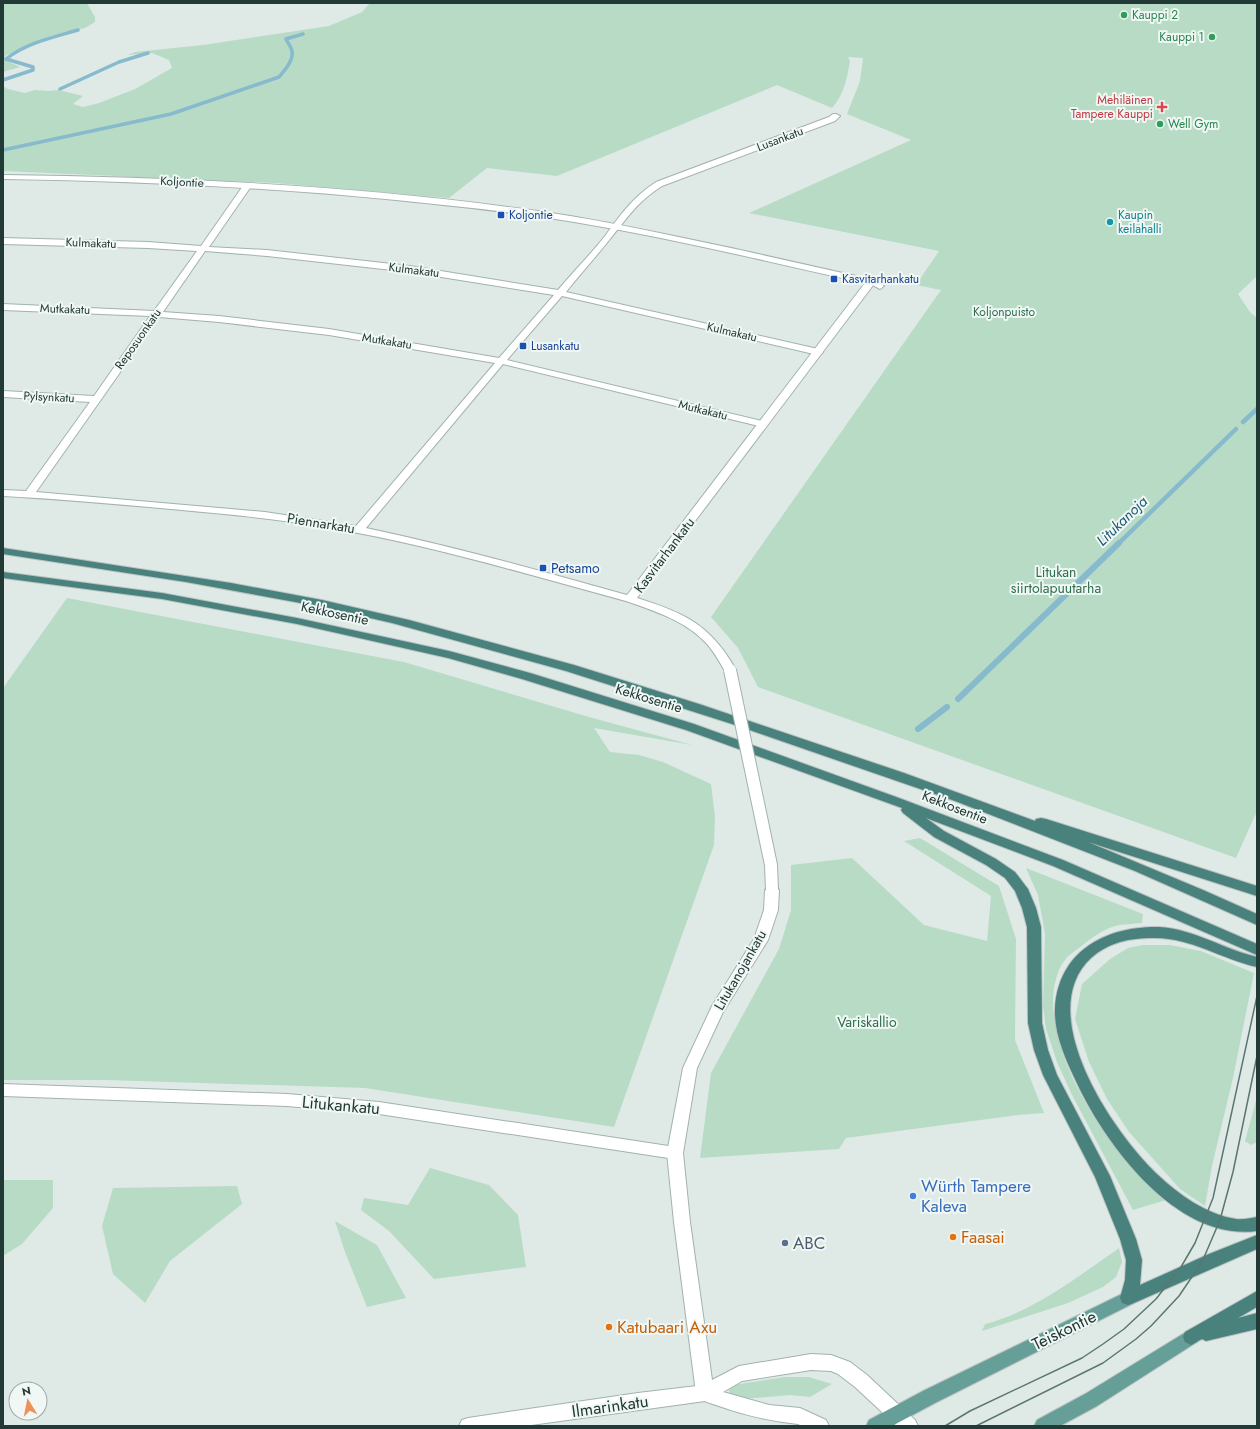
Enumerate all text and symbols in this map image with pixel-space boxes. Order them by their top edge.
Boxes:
place label: Kauppi 2 [1132,6,1178,24]
marker: Kauppi 2 [1119,10,1129,20]
place label: Kauppi 1 [1159,28,1204,46]
marker: Kauppi 1 [1207,32,1217,42]
place label: Mehiläinen Tampere Kauppi [1071,91,1153,123]
marker: Mehiläinen Tampere Kauppi [1156,101,1168,113]
place label: Well Gym [1168,115,1218,133]
marker: Well Gym [1155,119,1165,129]
street label: Lusankatu [754,122,806,156]
street label: Koljontie [160,172,204,192]
place label: Koljontie [509,206,553,224]
place label: Kaupin keilahalli [1118,206,1162,238]
marker: Koljontie [496,210,506,220]
marker: Kaupin keilahalli [1105,217,1115,227]
street label: Kulmakatu [65,233,117,253]
street label: Kulmakatu [388,258,440,282]
place label: Kasvitarhankatu [842,270,919,288]
marker: Kasvitarhankatu [829,274,839,284]
street label: Mutkakatu [40,299,90,319]
park label: Koljonpuisto [973,303,1035,321]
street label: Reposuonkatu [110,305,166,373]
street label: Kulmakatu [705,318,759,346]
street label: Mutkakatu [361,328,413,354]
place label: Lusankatu [531,337,580,355]
marker: Lusankatu [518,341,528,351]
street label: Pylsynkatu [23,387,75,407]
street label: Mutkakatu [676,395,730,425]
water label: Litukanoja [1091,490,1153,551]
street label: Piennarkatu [286,508,356,538]
street label: Kasvitarhankatu [629,513,699,597]
place label: Petsamo [551,558,600,578]
park label: Litukan siirtolapuutarha [1011,562,1101,598]
marker: Petsamo [538,563,548,573]
street label: Kekkosentie [299,596,371,630]
street label: Kekkosentie [613,678,685,718]
street label: Kekkosentie [919,785,991,829]
street label: Litukanojankatu [709,926,771,1014]
park label: Variskallio [837,1012,897,1032]
street label: Litukankatu [301,1090,381,1120]
place label: Würth Tampere Kaleva [921,1174,1031,1218]
marker: Würth Tampere Kaleva [908,1191,918,1201]
place label: Faasai [961,1225,1005,1249]
place label: ABC [793,1231,825,1255]
marker: Faasai [948,1232,958,1242]
marker: ABC [780,1238,790,1248]
street label: Teiskontie [1028,1304,1100,1356]
place label: Katubaari Axu [617,1315,717,1339]
marker: Katubaari Axu [604,1322,614,1332]
north arrow [8,1381,48,1421]
text: N [21,1383,32,1400]
street label: Ilmarinkatu [570,1389,650,1423]

